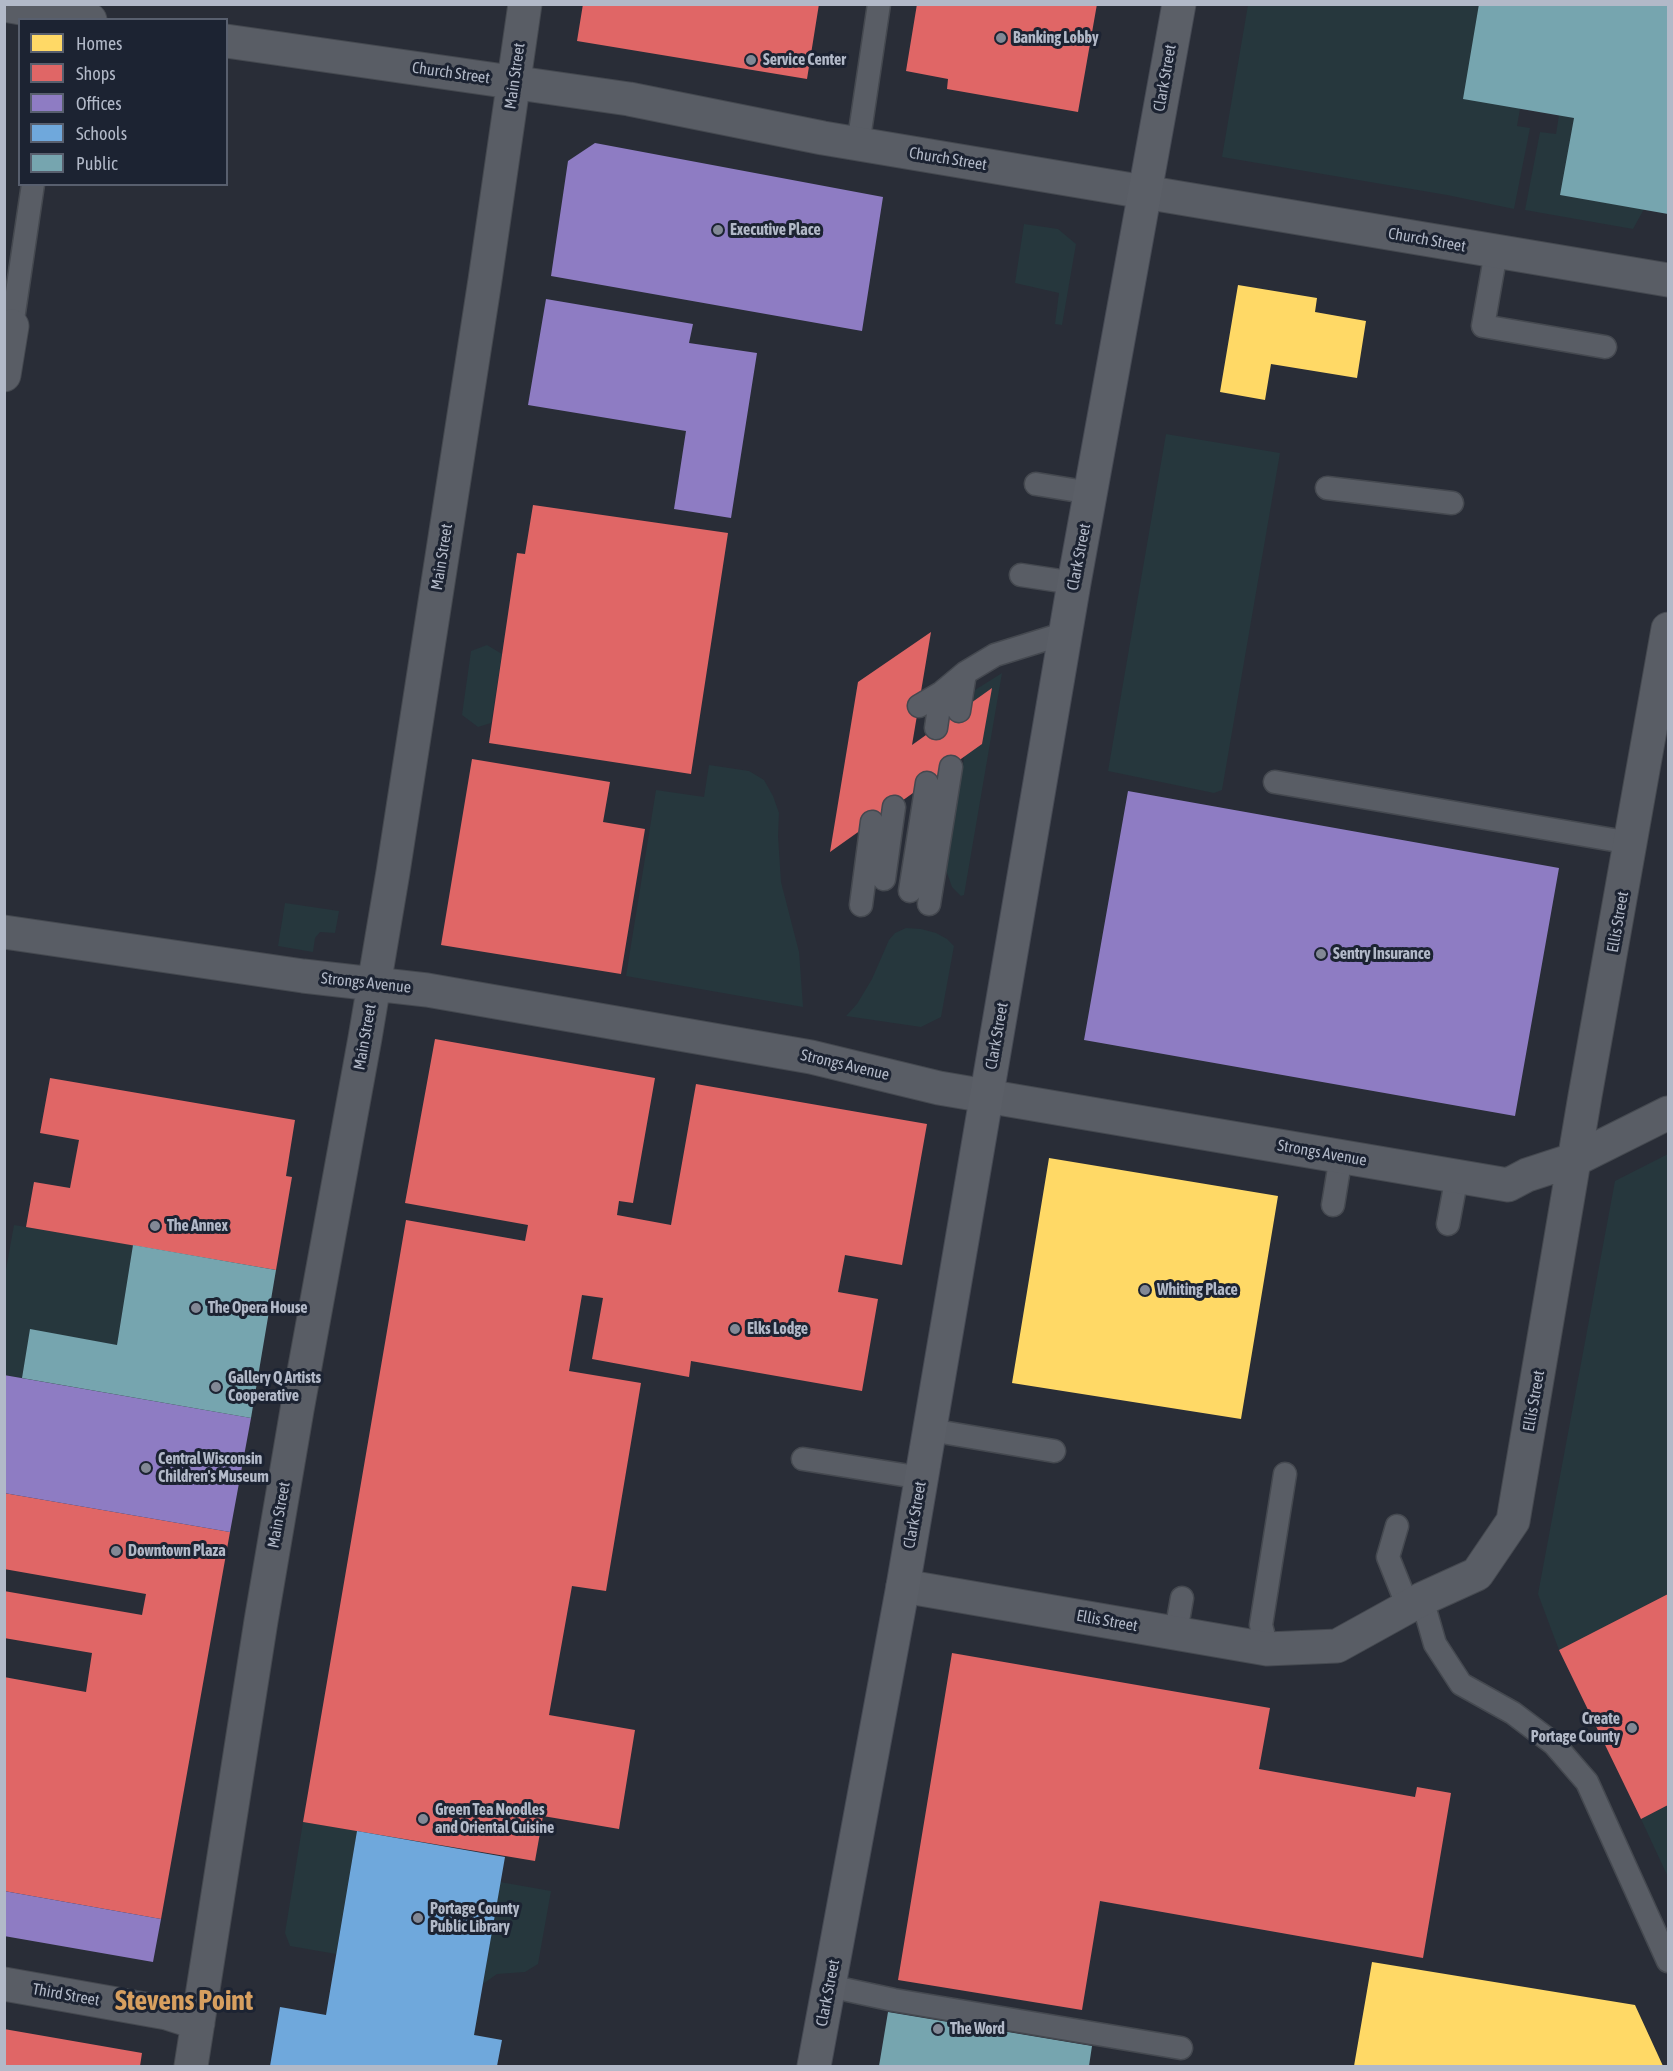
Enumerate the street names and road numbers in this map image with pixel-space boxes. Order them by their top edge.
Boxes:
street label: Main Street [501,42,529,110]
street label: Clark Street [1150,43,1180,113]
street label: Church Street [411,58,491,88]
street label: Church Street [908,143,988,175]
street label: Church Street [1387,224,1467,256]
street label: Main Street [427,522,457,592]
street label: Clark Street [1063,522,1095,592]
street label: Ellis Street [1603,890,1633,954]
street label: Strongs Avenue [320,969,412,997]
street label: Clark Street [982,1001,1012,1071]
street label: Main Street [350,1002,380,1072]
street label: Strongs Avenue [799,1045,891,1085]
street label: Strongs Avenue [1276,1136,1368,1170]
street label: Ellis Street [1519,1369,1549,1433]
street label: Main Street [264,1480,294,1550]
street label: Clark Street [900,1480,930,1550]
street label: Ellis Street [1075,1606,1139,1636]
street label: Clark Street [812,1958,844,2028]
street label: Third Street [31,1980,101,2010]

